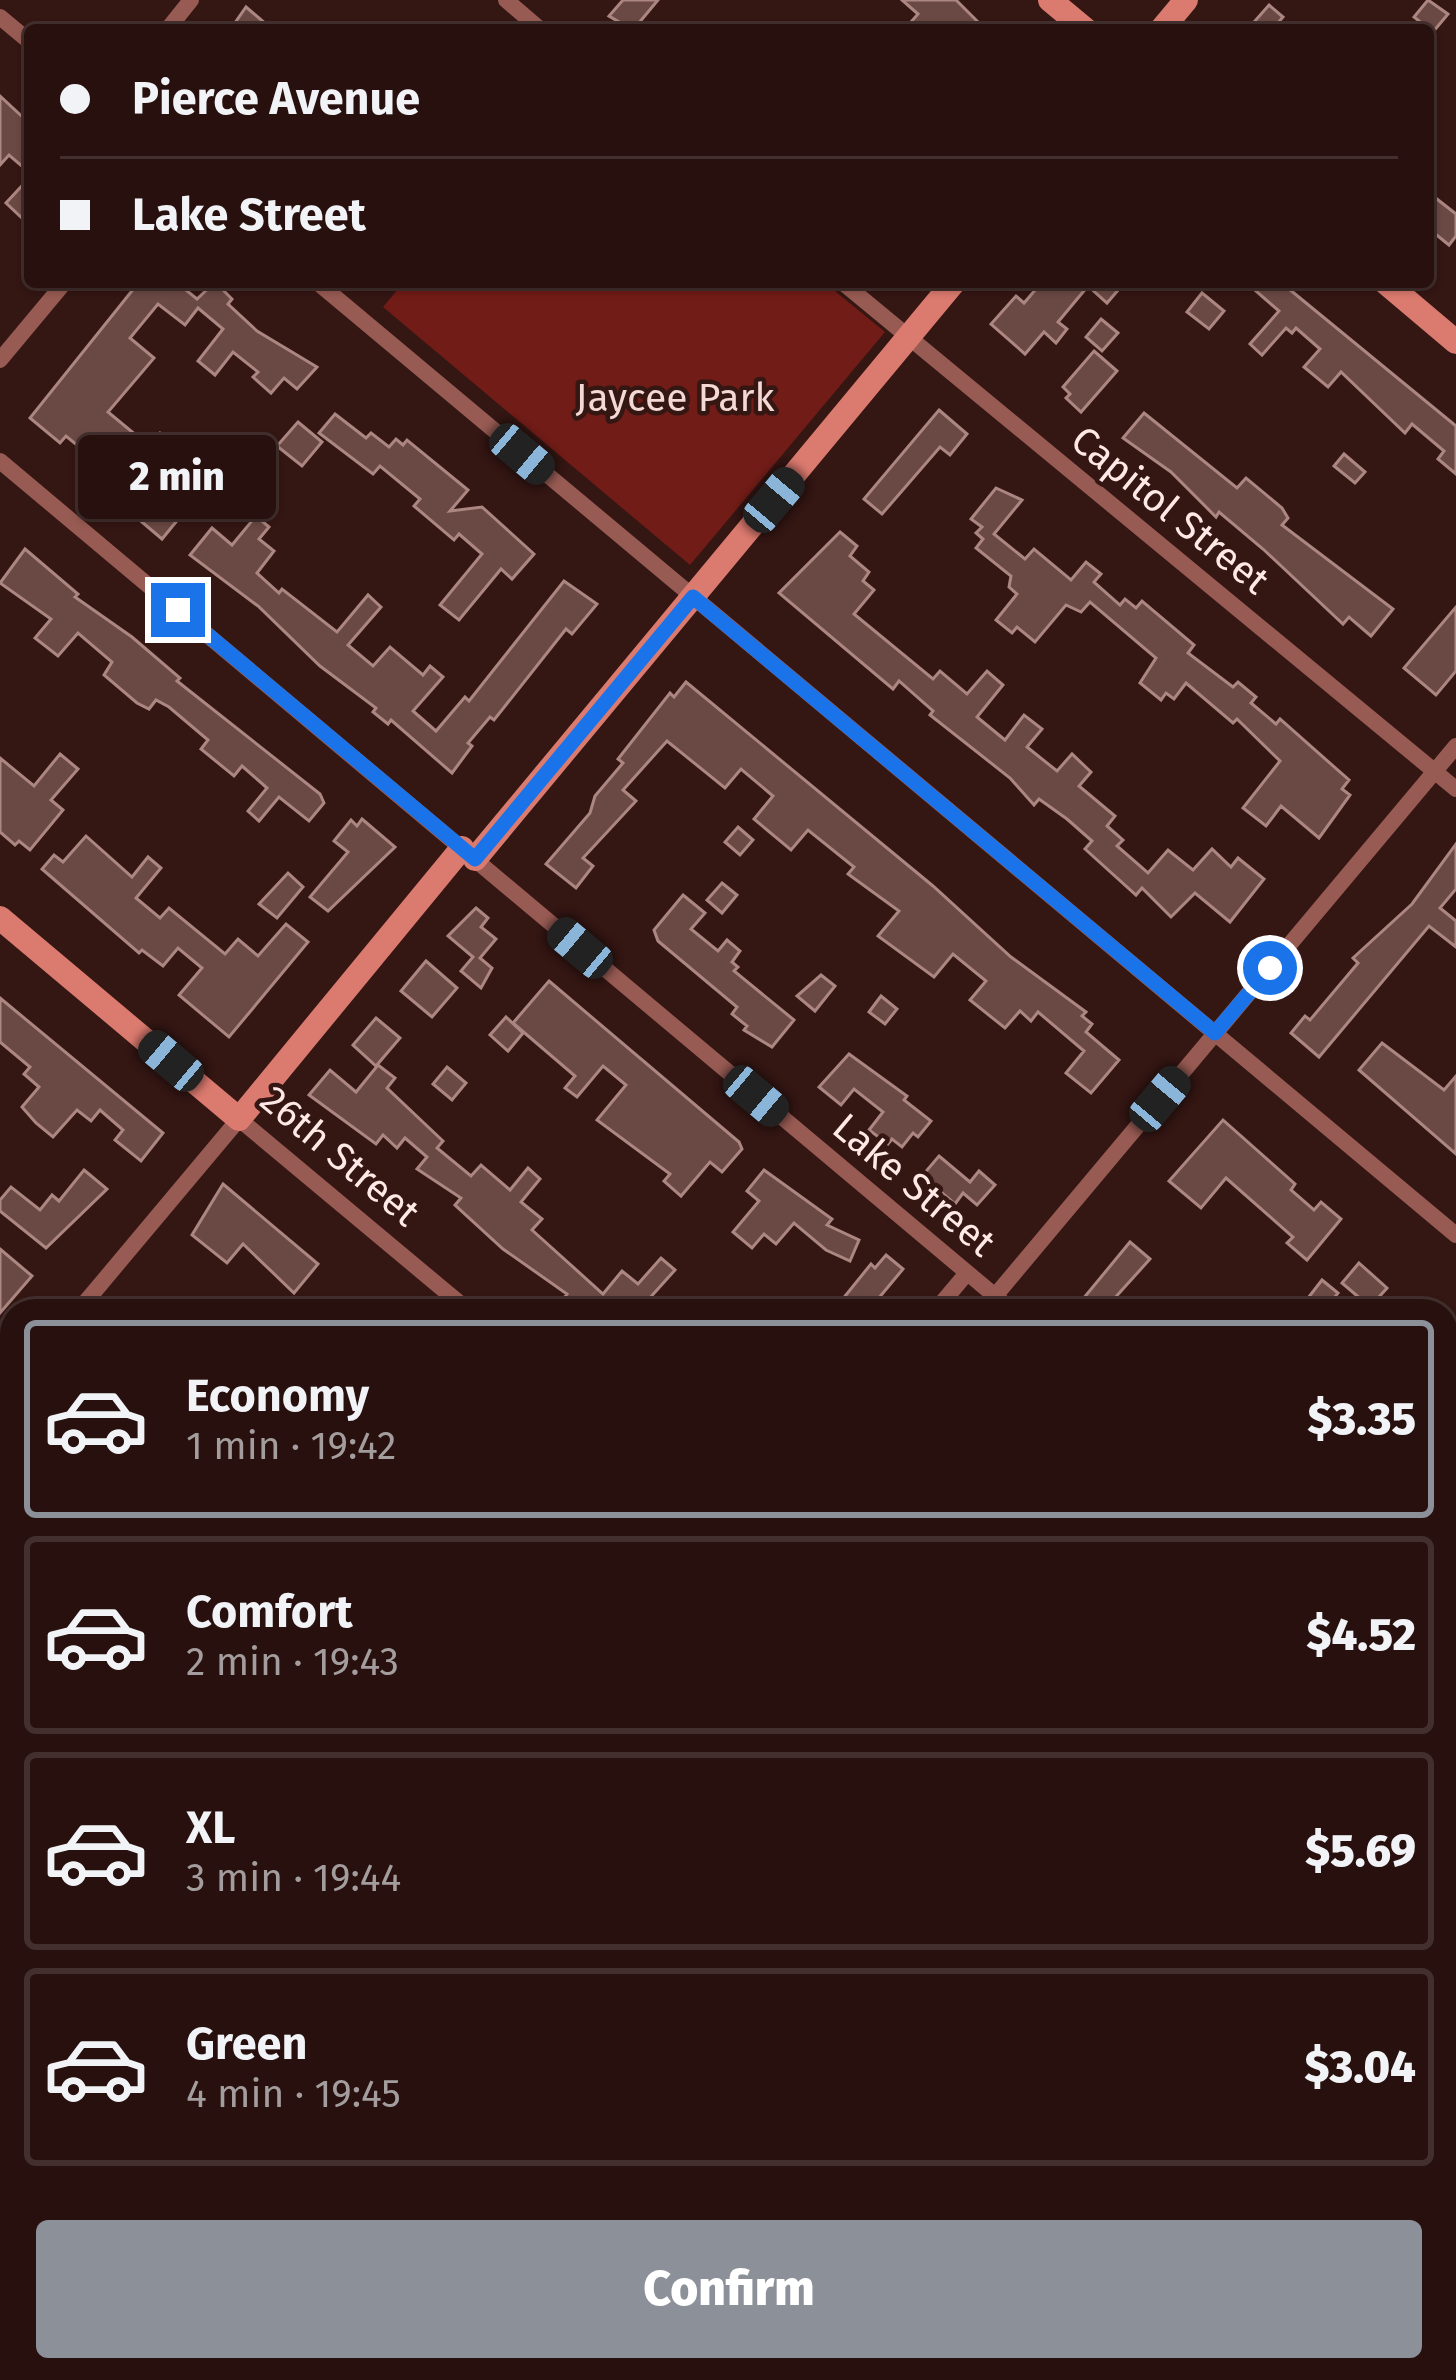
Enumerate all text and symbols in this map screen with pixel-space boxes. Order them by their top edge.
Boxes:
text: Pierce Avenue [132,72,420,126]
text: Lake Street [132,188,366,242]
park label: Jaycee Park [575,375,775,421]
street label: Capitol Street [1062,416,1279,604]
car [483,417,561,491]
callout: 2 min [79,436,277,520]
text: 2 min [129,454,225,500]
car [737,461,811,539]
route end [151,583,205,637]
car [541,911,619,985]
route start [1243,941,1297,995]
car [132,1024,210,1098]
car [717,1059,795,1133]
car [1123,1060,1197,1138]
street label: 26th Street [251,1076,429,1236]
street label: Lake Street [824,1104,1005,1267]
icon: car [42,1365,150,1473]
text: Economy [186,1369,369,1423]
text: $3.35 [1308,1392,1416,1446]
text: 1 min · 19:42 [186,1423,396,1469]
icon: car [42,1581,150,1689]
text: Comfort [186,1585,353,1639]
text: $4.52 [1306,1608,1416,1662]
text: 2 min · 19:43 [186,1639,399,1685]
icon: car [42,1797,150,1905]
text: XL [186,1801,235,1855]
text: $5.69 [1305,1824,1416,1878]
text: 3 min · 19:44 [186,1855,401,1901]
icon: car [42,2013,150,2121]
text: Green [186,2017,307,2071]
text: $3.04 [1305,2040,1416,2094]
text: 4 min · 19:45 [186,2071,401,2117]
button: Confirm [36,2220,1422,2358]

